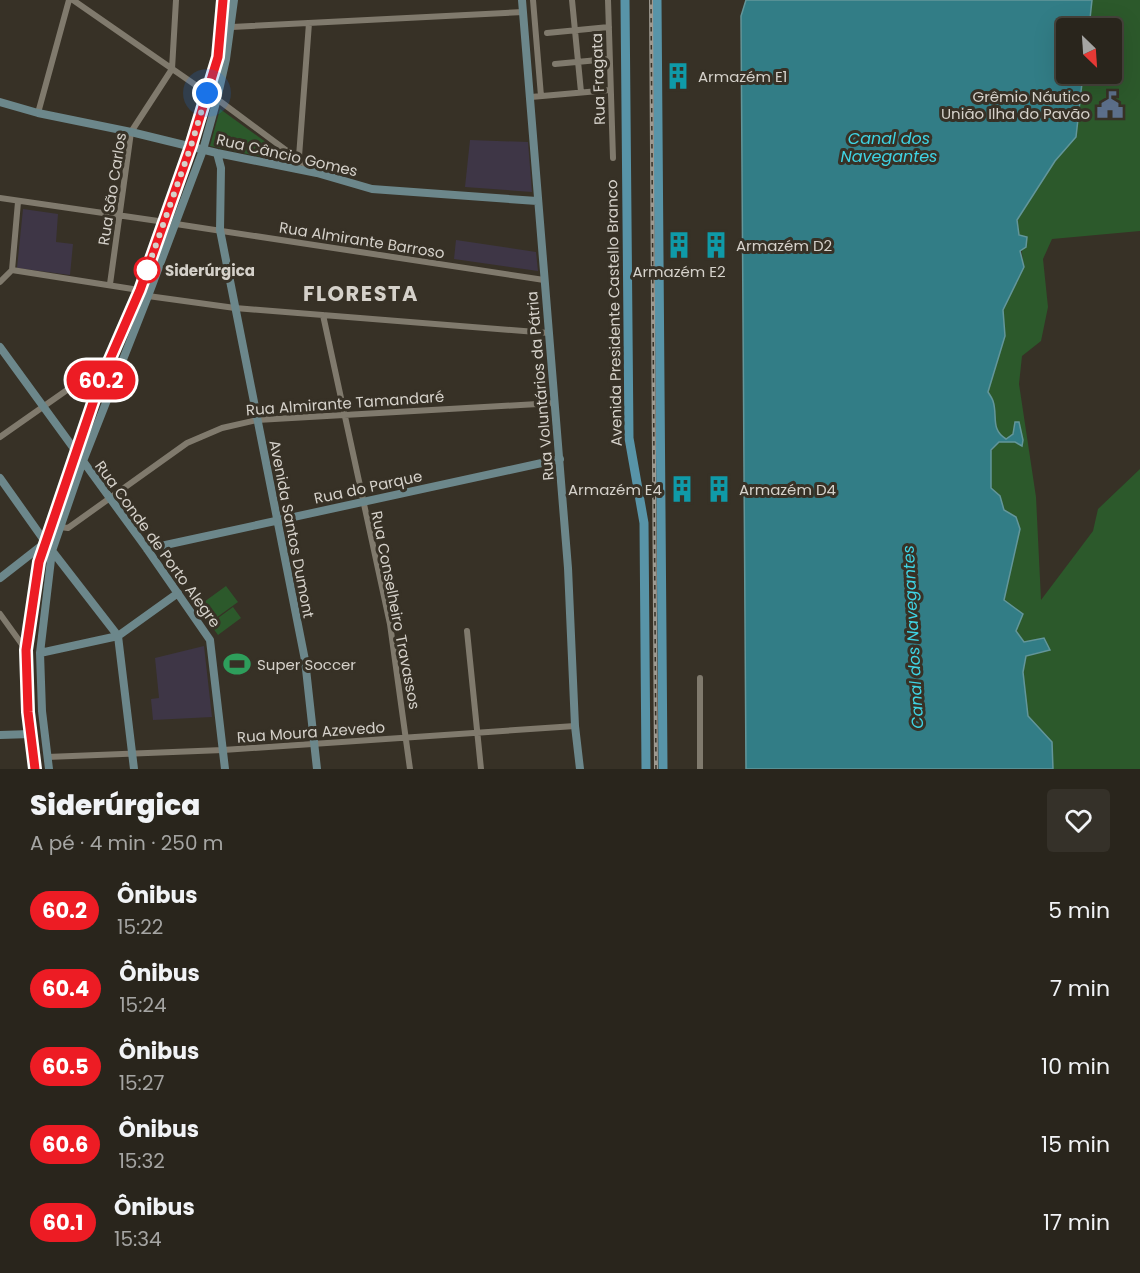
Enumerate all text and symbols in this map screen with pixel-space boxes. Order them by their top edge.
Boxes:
north arrow [1056,18,1122,84]
map controls [1056,18,1122,84]
street label: Rua Fragata [586,33,610,125]
building icon: Armazém E1 [663,61,693,91]
place label: Armazém E1 [698,66,787,87]
your location [192,78,222,108]
place label: Grêmio Náutico União Ilha do Pavão [941,86,1090,124]
public building icon: Grêmio Náutico União Ilha do Pavão [1095,90,1125,120]
water label: Canal dos Navegantes [841,127,937,168]
street label: Rua Câncio Gomes [214,129,360,182]
street label: Rua São Carlos [93,131,131,247]
street label: Avenida Presidente Castello Branco [601,179,627,447]
street label: Rua Almirante Barroso [278,217,446,263]
building icon: Armazém E2 [664,230,694,260]
building icon: Armazém D2 [701,230,731,260]
place label: Armazém D2 [736,235,832,256]
marker: Siderúrgica [134,257,160,283]
place label: Siderúrgica [165,260,255,281]
place label: Armazém E2 [632,261,726,282]
district label: FLORESTA [303,279,419,308]
street label: Rua Voluntários da Pátria [521,291,559,481]
line badge: 60.2 [59,360,143,400]
text: 60.2 [79,366,123,395]
street label: Rua Almirante Tamandaré [245,386,445,420]
street label: Avenida Santos Dumont [264,438,320,620]
street label: Rua Conde de Porto Alegre [90,456,226,632]
street label: Rua do Parque [312,465,424,509]
building icon: Armazém E4 [667,474,697,504]
building icon: Armazém D4 [704,474,734,504]
place label: Armazém E4 [568,479,662,500]
place label: Armazém D4 [739,479,836,500]
street label: Rua Conselheiro Travassos [366,509,426,711]
water label: Canal dos Navegantes [897,545,929,729]
sports icon: Super Soccer [222,649,252,679]
place label: Super Soccer [257,654,356,675]
street label: Rua Moura Azevedo [236,716,386,748]
text: Siderúrgica [30,786,200,825]
button: heart [1047,789,1110,852]
text: A pé · 4 min · 250 m [30,829,223,857]
text: Ônibus [117,880,198,911]
text: 5 min [1048,895,1110,926]
text: 60.2 [42,896,87,925]
text: 15:22 [117,913,163,941]
text: Ônibus [119,958,200,989]
text: 7 min [1050,973,1110,1004]
text: 60.4 [42,974,89,1003]
text: 15:24 [119,991,167,1019]
text: Ônibus [119,1036,199,1067]
text: 10 min [1041,1051,1110,1082]
text: 60.5 [42,1052,89,1081]
text: 15:27 [119,1069,164,1097]
text: Ônibus [118,1114,199,1145]
text: 15 min [1041,1129,1110,1160]
text: 60.6 [42,1130,88,1159]
text: 15:32 [118,1147,165,1175]
text: Ônibus [114,1192,195,1223]
text: 17 min [1043,1207,1110,1238]
text: 60.1 [43,1208,83,1237]
text: 15:34 [114,1225,162,1253]

